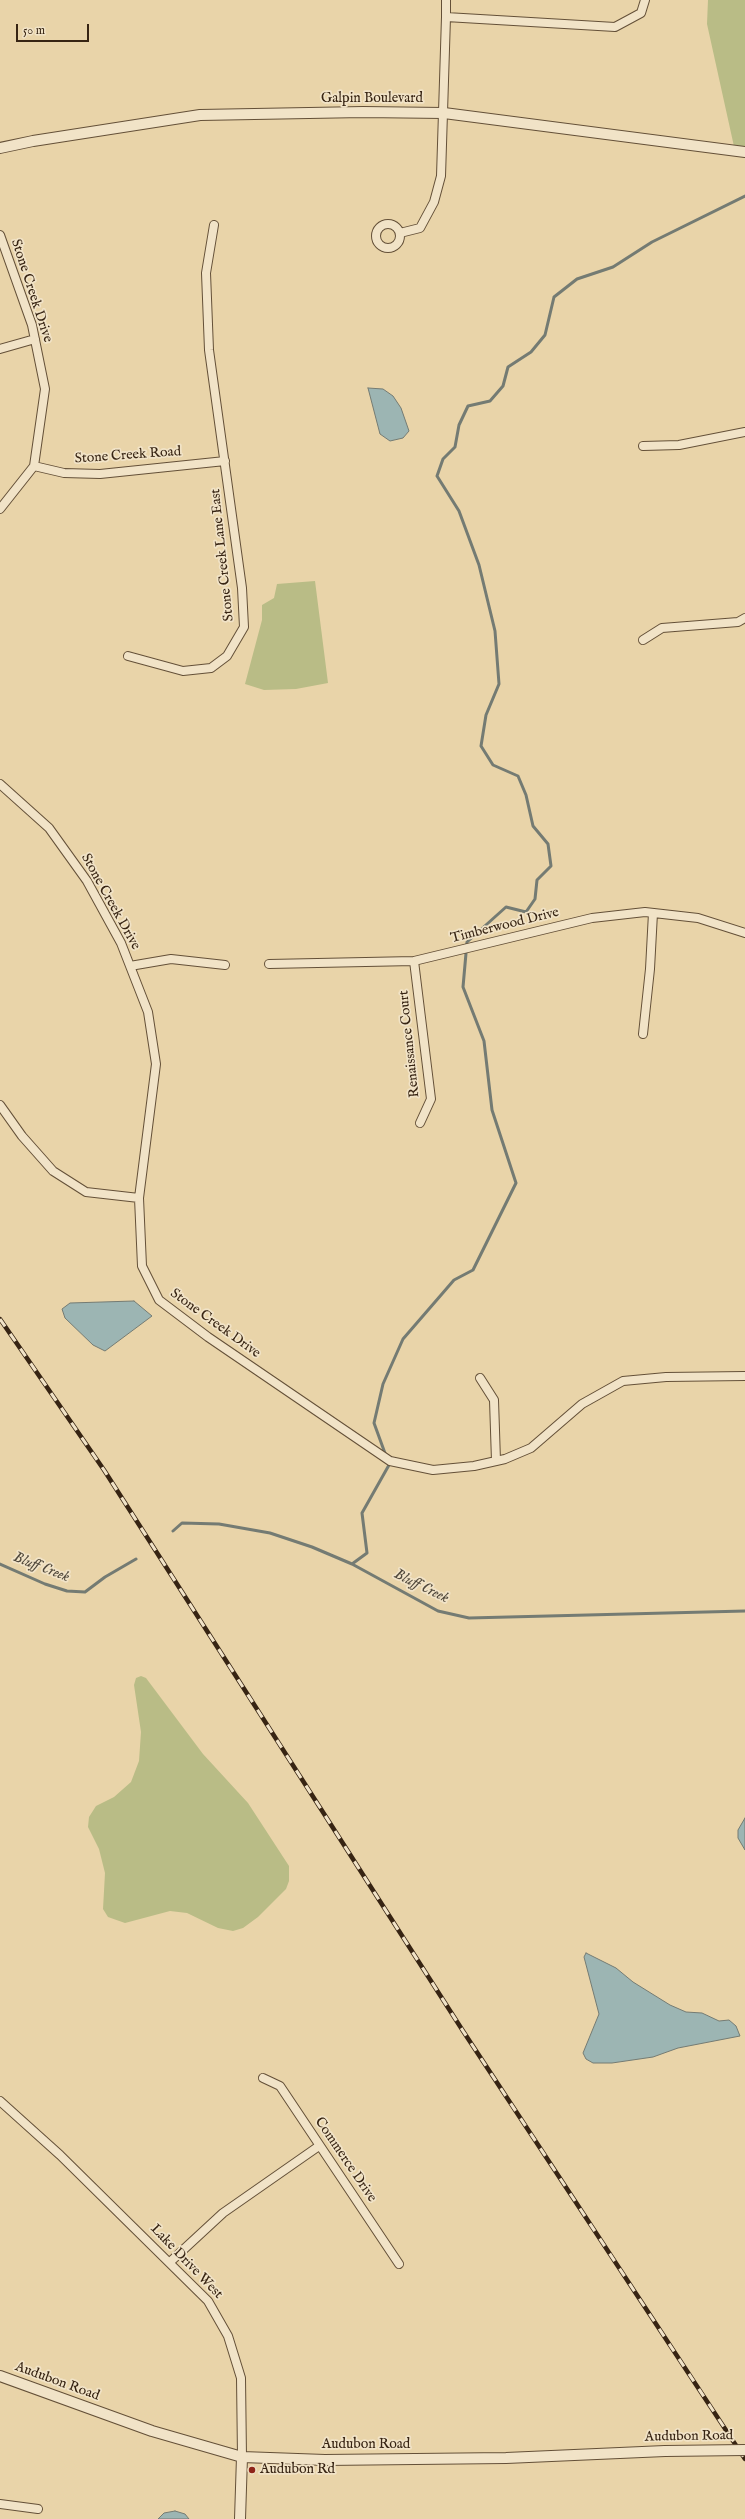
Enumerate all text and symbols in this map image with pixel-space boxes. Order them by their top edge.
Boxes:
scale bar [18,16,91,42]
text: 50 m [23,23,45,38]
street label: Galpin Boulevard [321,91,423,107]
street label: Stone Creek Drive [6,237,56,345]
street label: Stone Creek Road [74,444,182,468]
street label: Stone Creek Lane East [208,488,238,622]
street label: Stone Creek Drive [77,851,143,953]
street label: Timberwood Drive [449,904,561,948]
street label: Renaissance Court [396,990,424,1098]
street label: Stone Creek Drive [167,1286,263,1362]
water label: Bluff Creek [10,1549,72,1587]
water label: Bluff Creek [391,1566,451,1608]
street label: Commerce Drive [310,2114,380,2206]
street label: Lake Drive West [146,2221,226,2303]
street label: Audubon Road [13,2359,101,2405]
street label: Audubon Road [645,2428,733,2446]
street label: Audubon Road [322,2437,410,2453]
place label: Audubon Rd [260,2462,335,2478]
marker: Audubon Rd [247,2465,257,2475]

